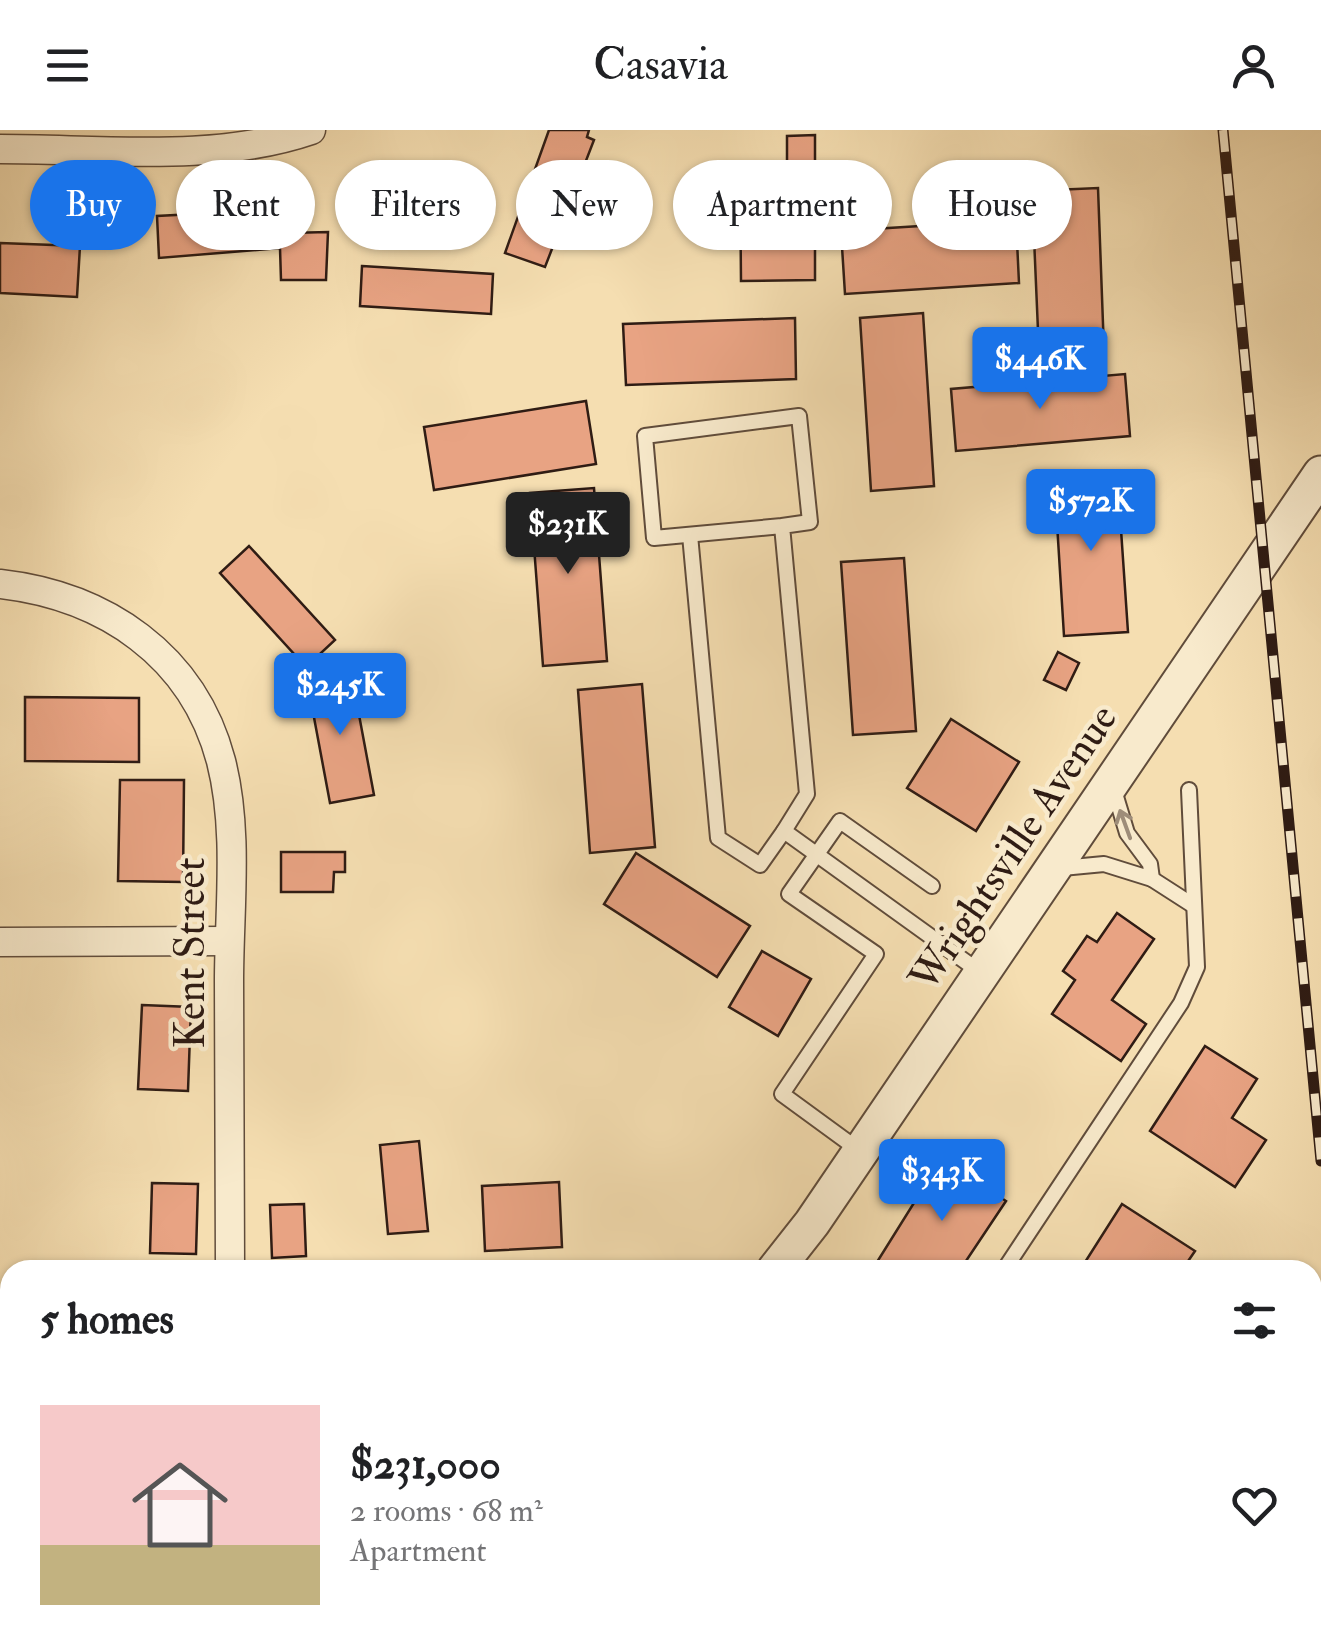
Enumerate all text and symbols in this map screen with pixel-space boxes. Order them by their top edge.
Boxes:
text: Casavia [593,37,728,93]
icon: menu [40,38,95,93]
icon: person [1226,38,1281,93]
chip: Buy [30,160,156,250]
chip: Rent [176,160,315,250]
chip: Filters [335,160,496,250]
chip: New [516,160,653,250]
chip: Apartment [673,160,892,250]
chip: House [912,160,1072,250]
pin: $446K [970,327,1110,412]
text: $446K [994,339,1086,379]
pin: $572K [1021,469,1161,554]
text: $572K [1048,481,1134,521]
pin: $231K [498,492,638,577]
text: $231K [528,504,608,544]
pin: $245K [270,653,410,738]
text: $245K [296,665,384,705]
street label: Wrightsville Avenue [898,695,1129,1002]
one-way arrow [1115,810,1133,841]
street label: Kent Street [165,857,217,1049]
pin: $343K [872,1139,1012,1224]
text: $343K [901,1151,983,1191]
icon: filters [1227,1293,1282,1348]
text: 5 homes [40,1294,174,1346]
text: $231,000 [350,1439,501,1491]
icon: home [120,1445,240,1565]
icon: heart [1227,1478,1282,1533]
text: 2 rooms · 68 m² [350,1491,543,1531]
text: Apartment [350,1531,487,1571]

